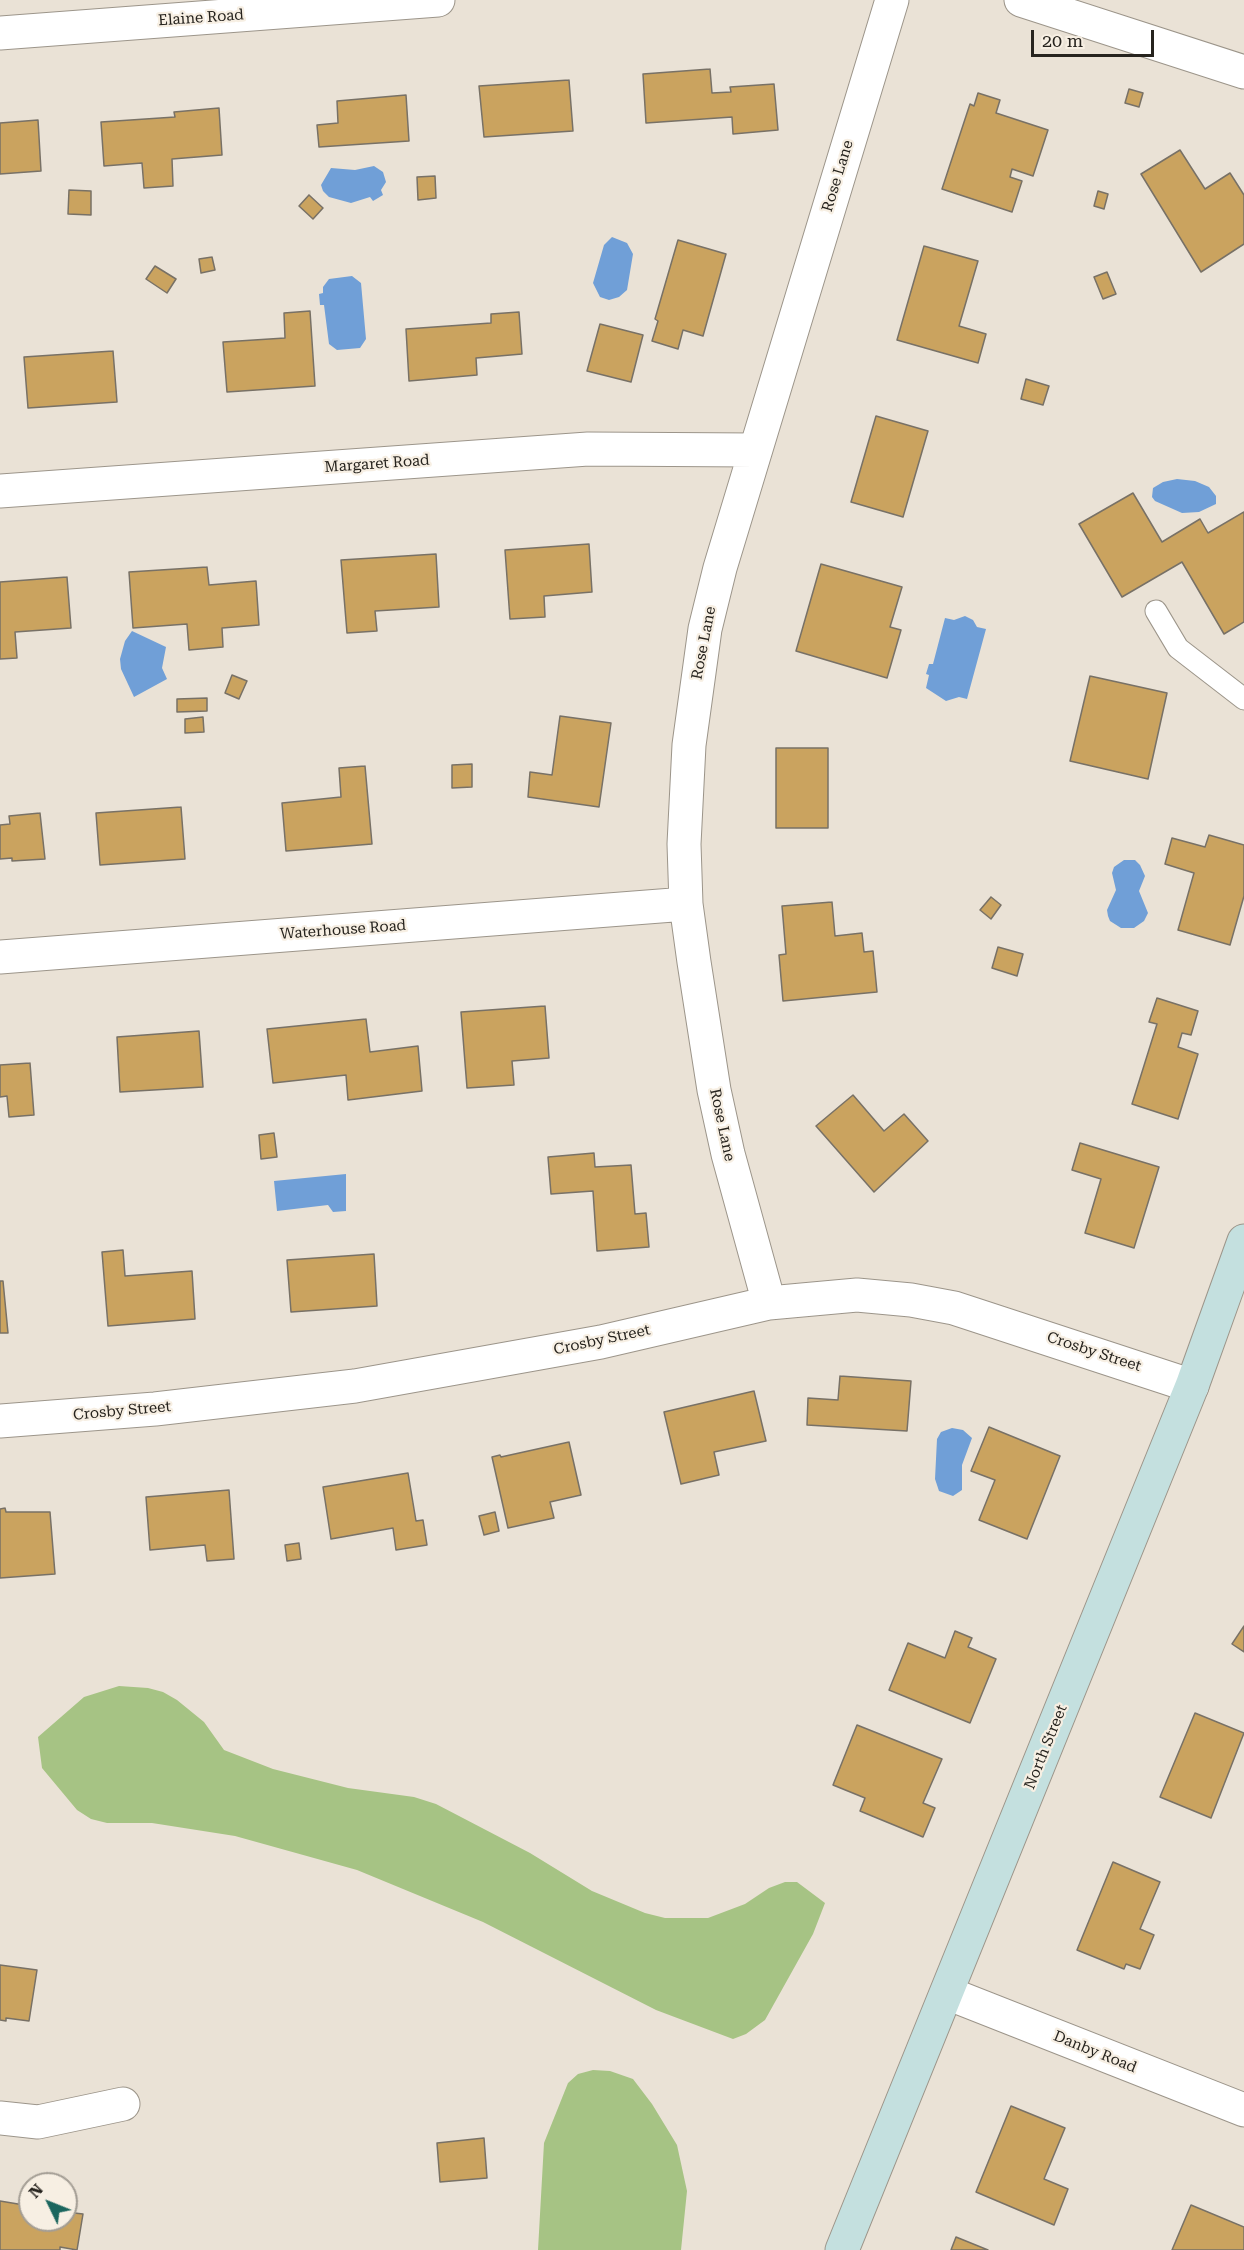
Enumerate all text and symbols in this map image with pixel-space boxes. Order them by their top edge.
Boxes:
street label: Elaine Road [158,6,244,30]
scale bar [1034,18,1157,56]
text: 20 m [1042,30,1083,51]
street label: Rose Lane [819,138,857,214]
street label: Margaret Road [324,451,430,477]
street label: Rose Lane [688,605,720,681]
street label: Waterhouse Road [279,917,407,943]
street label: Rose Lane [706,1087,738,1163]
street label: Crosby Street [552,1321,652,1359]
street label: Crosby Street [1045,1328,1143,1376]
street label: Crosby Street [72,1398,172,1424]
street label: North Street [1021,1702,1071,1792]
street label: Danby Road [1051,2027,1139,2077]
north arrow [18,2172,78,2232]
text: N [25,2180,47,2202]

